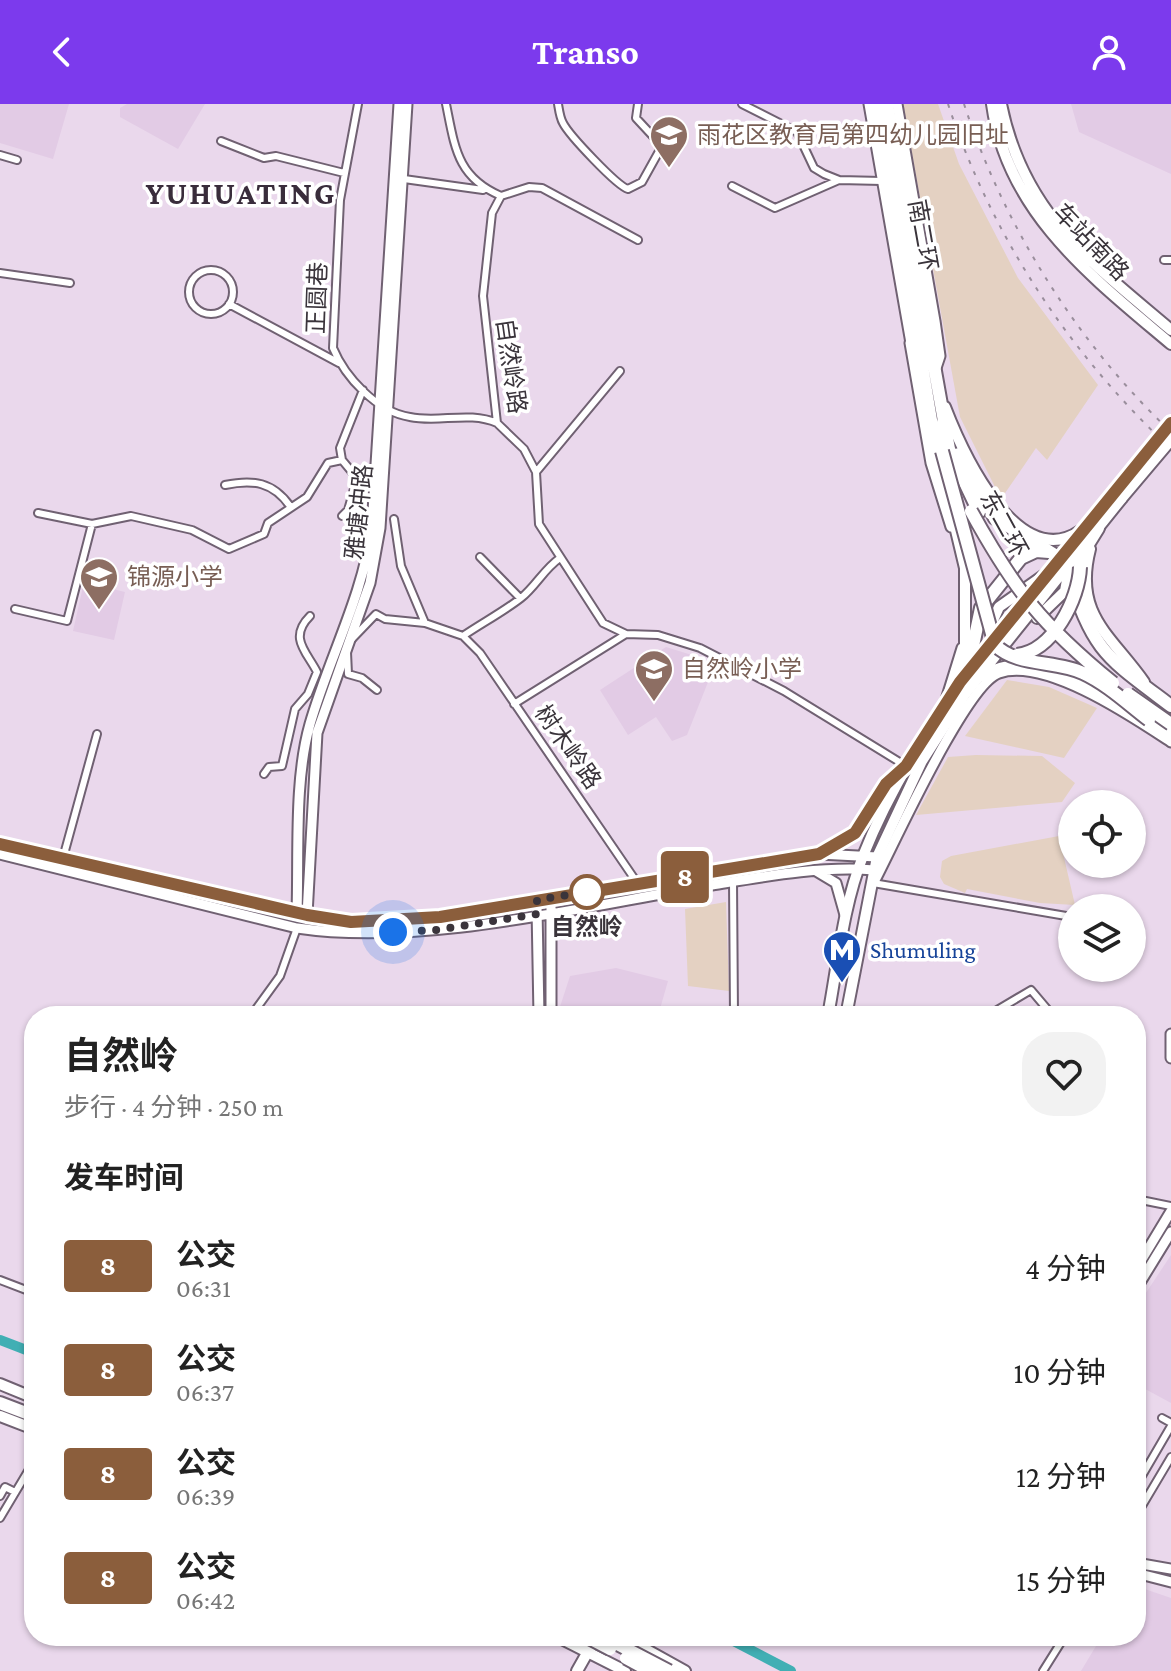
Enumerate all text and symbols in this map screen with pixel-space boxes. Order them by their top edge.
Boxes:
icon: back [40,30,84,74]
icon: person [1087,30,1131,74]
text: Transo [532,32,639,72]
school or university icon: 雨花区教育局第四幼儿园旧址 [648,114,690,169]
place label: 雨花区教育局第四幼儿园旧址 [697,121,1009,148]
district label: YUHUATING [145,175,337,211]
street label: 南二环 [904,197,943,273]
street label: 车站南路 [1048,198,1134,286]
street label: 正圆巷 [302,262,331,334]
street label: 自然岭路 [491,317,532,415]
street label: 雅塘冲路 [340,463,377,561]
street label: 东二环 [975,486,1034,562]
school or university icon: 锦源小学 [78,556,120,611]
place label: 锦源小学 [127,563,223,590]
school or university icon: 自然岭小学 [633,648,675,703]
place label: 自然岭小学 [682,655,802,682]
street label: 树木岭路 [530,700,607,794]
map controls [1058,790,1146,982]
button: locate [1058,790,1146,878]
line badge: 8 [659,851,711,903]
text: 8 [677,861,693,892]
marker: 自然岭 [570,875,604,909]
button: layers [1058,894,1146,982]
your location [373,912,413,952]
place label: 自然岭 [551,913,623,940]
metro station icon: Shumuling [821,929,863,984]
place label: Shumuling [870,936,976,963]
button: heart [1022,1032,1106,1116]
text: 自然岭 [64,1035,178,1077]
text: 步行 · 4 分钟 · 250 m [64,1093,283,1122]
text: 发车时间 [64,1161,184,1194]
text: 公交 [176,1238,236,1271]
text: 8 [100,1250,116,1281]
text: 4 分钟 [1025,1252,1106,1285]
text: 06:31 [176,1274,231,1303]
text: 公交 [176,1342,236,1375]
text: 8 [100,1354,116,1385]
text: 10 分钟 [1013,1356,1106,1389]
text: 06:37 [176,1378,234,1407]
text: 公交 [176,1446,236,1479]
text: 8 [100,1458,116,1489]
text: 12 分钟 [1016,1460,1106,1493]
text: 06:39 [176,1482,235,1511]
text: 公交 [176,1550,236,1583]
text: 8 [100,1562,116,1593]
text: 15 分钟 [1016,1564,1106,1597]
text: 06:42 [176,1586,235,1615]

